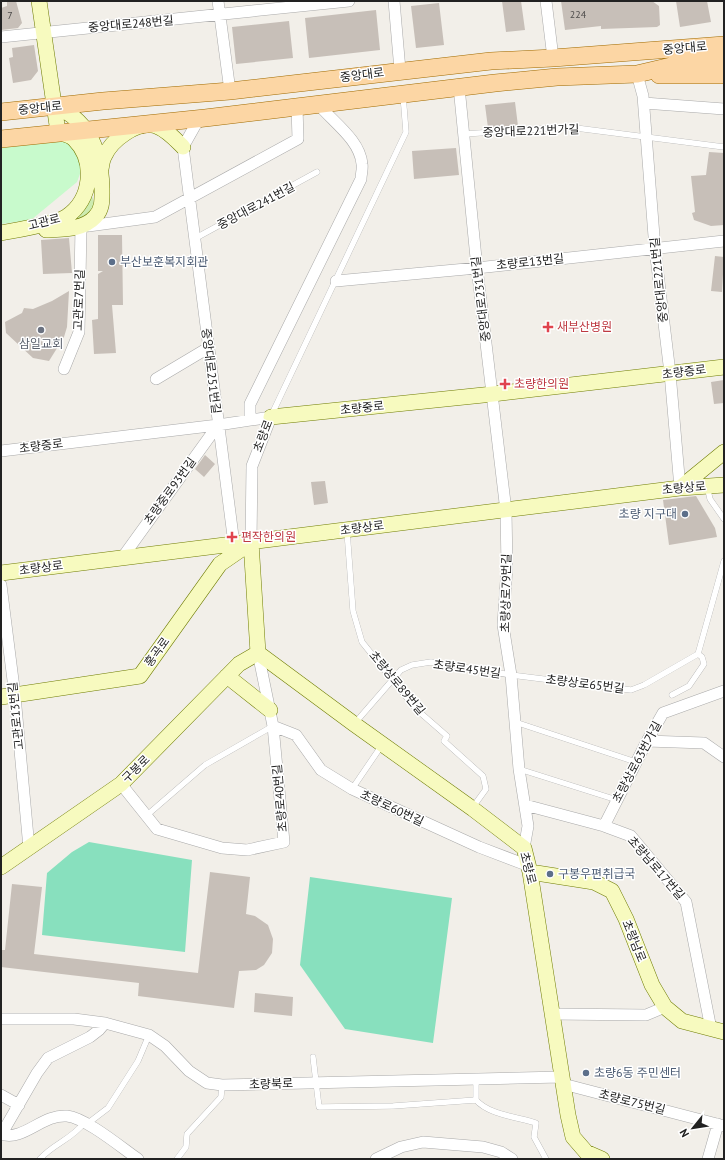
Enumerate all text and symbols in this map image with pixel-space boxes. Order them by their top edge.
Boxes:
house number: 224 [570,8,587,21]
house number: 7 [7,9,13,22]
street label: 중앙대로248번길 [88,12,174,35]
street label: 중앙대로 [662,38,708,57]
street label: 중앙대로 [339,64,385,85]
street label: 중앙대로 [17,98,63,117]
street label: 중앙대로221번가길 [482,121,580,140]
street label: 중앙대로241번길 [214,179,297,232]
street label: 고관로 [26,210,62,233]
street label: 중앙대로221번길 [647,237,670,324]
street label: 초량로13번길 [495,250,565,273]
place label: 부산보훈복지회관 [120,254,208,269]
street label: 중앙대로231번길 [468,256,493,343]
marker: 부산보훈복지회관 [107,257,117,267]
street label: 고관로7번길 [70,269,87,331]
place label: 새부산병원 [557,319,612,334]
marker: 새부산병원 [542,321,554,333]
marker: 삼일교회 [36,325,46,335]
street label: 중앙대로251번길 [199,327,224,414]
place label: 삼일교회 [19,336,63,351]
street label: 초량중로 [661,361,707,382]
place label: 초량한의원 [514,376,569,391]
marker: 초량한의원 [499,378,511,390]
street label: 초량중로 [339,398,385,417]
street label: 초량로 [250,418,275,454]
street label: 초량중로 [18,435,64,456]
street label: 초량중로93번길 [140,454,199,527]
street label: 초량상로 [661,478,707,497]
place label: 초량 지구대 [619,506,677,521]
marker: 초량 지구대 [680,509,690,519]
street label: 초량상로 [339,517,385,538]
place label: 편작한의원 [241,529,296,544]
marker: 편작한의원 [226,531,238,543]
street label: 초량상로79번길 [497,553,514,633]
street label: 초량상로 [18,557,64,578]
street label: 홍곡로 [141,634,172,670]
street label: 초량상로89번길 [366,647,429,718]
street label: 초량로45번길 [432,656,502,681]
street label: 초량상로65번길 [545,671,625,696]
street label: 고관로13번길 [4,681,27,751]
street label: 초량상로63번가길 [609,718,664,805]
street label: 구봉로 [119,752,153,786]
street label: 초량로40번길 [269,763,290,833]
street label: 초량로60번길 [358,786,426,829]
street label: 초량남로17번길 [625,833,688,903]
street label: 초량로 [517,850,540,886]
place label: 구봉우편취급국 [558,866,635,881]
marker: 구봉우편취급국 [545,869,555,879]
street label: 초량남로 [619,918,650,964]
place label: 초량6동 주민센터 [594,1065,681,1080]
marker: 초량6동 주민센터 [581,1068,591,1078]
street label: 초량북로 [249,1075,293,1092]
street label: 초량로75번길 [597,1086,667,1117]
north arrow [673,1108,713,1148]
text: N [676,1126,692,1140]

